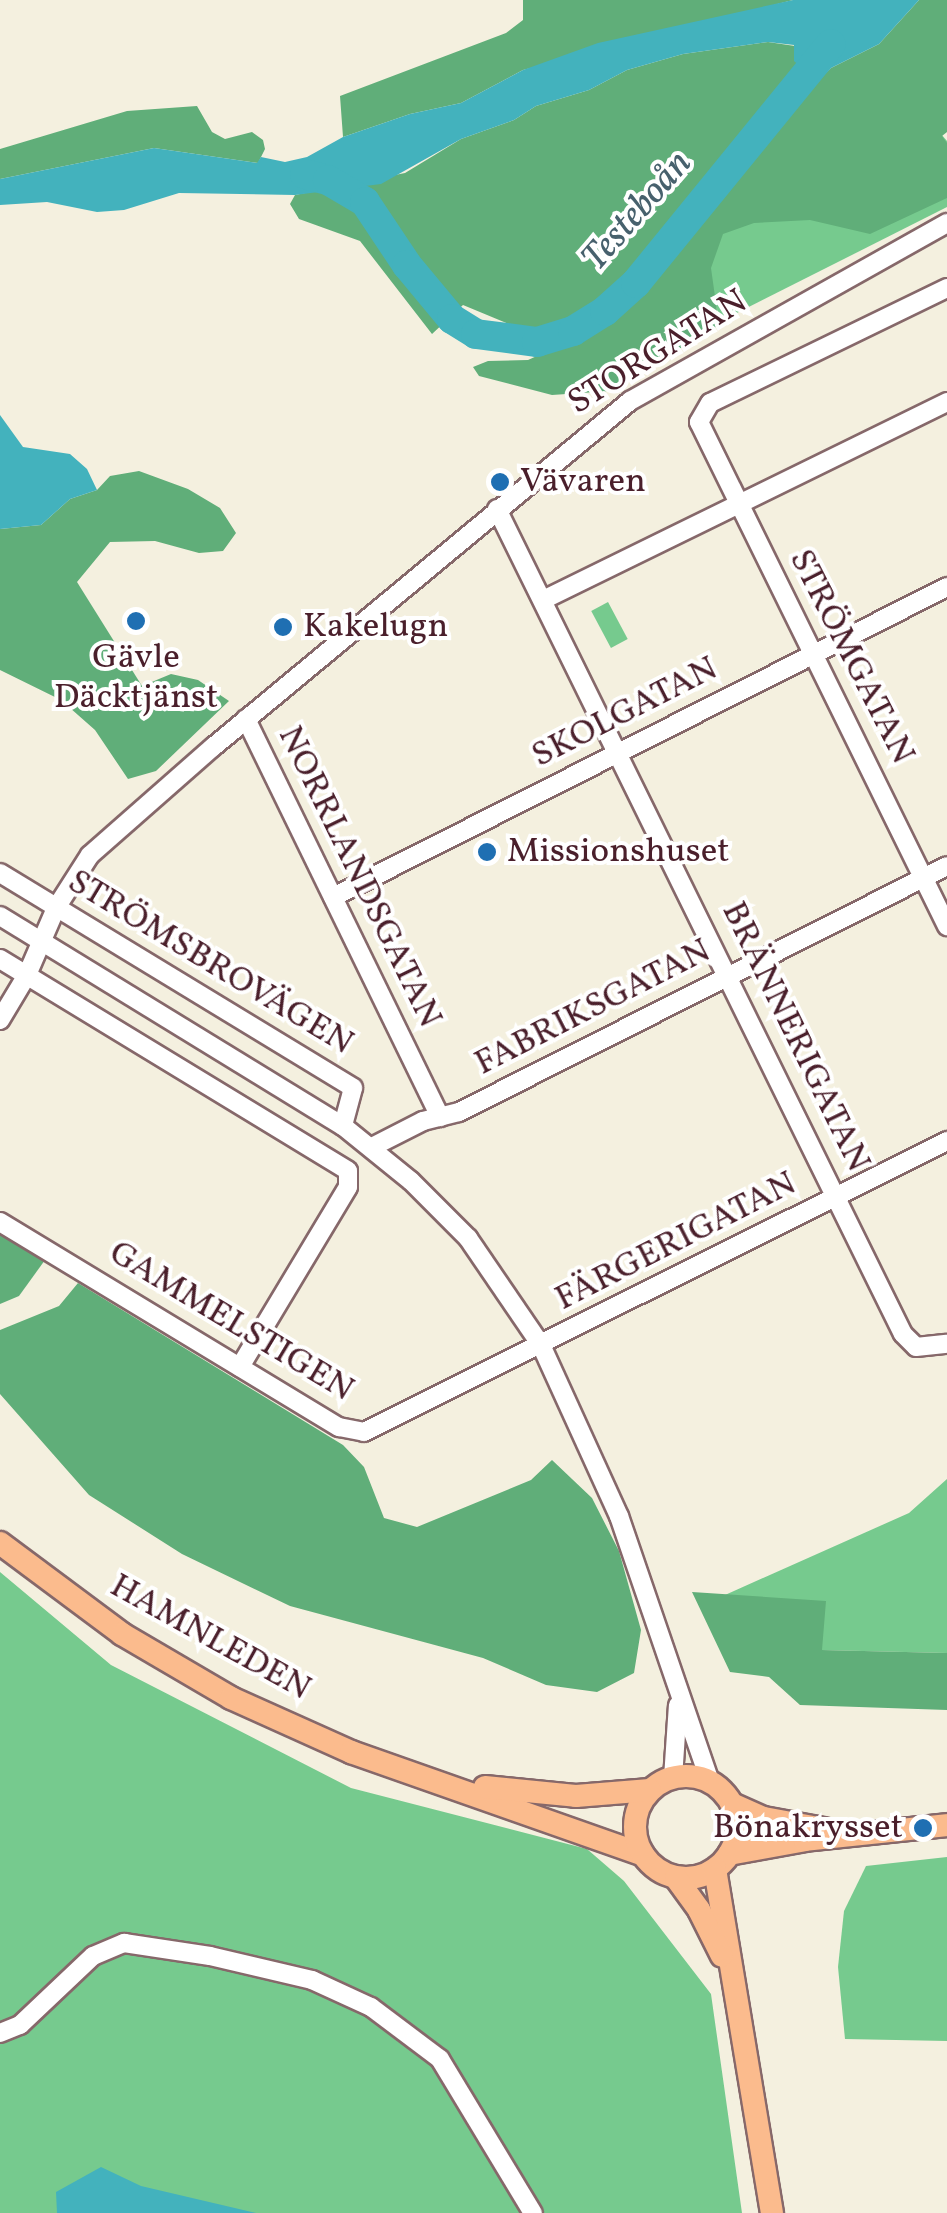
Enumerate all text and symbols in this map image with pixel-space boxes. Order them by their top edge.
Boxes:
water label: Testeboån [573,143,703,281]
street label: STORGATAN [561,281,755,425]
place label: Vävaren [520,461,646,503]
marker: Vävaren [489,471,511,493]
street label: STRÖMGATAN [779,543,923,771]
place label: Kakelugn [303,606,448,648]
marker: Gävle Däcktjänst [125,610,147,632]
marker: Kakelugn [272,616,294,638]
place label: Gävle Däcktjänst [54,637,218,719]
street label: SKOLGATAN [525,648,725,778]
street label: NORRLANDSGATAN [268,720,450,1034]
place label: Missionshuset [507,831,730,873]
marker: Missionshuset [476,841,498,863]
street label: STRÖMSBROVÄGEN [60,861,360,1065]
street label: BRÄNNERIGATAN [711,895,879,1179]
street label: FABRIKSGATAN [468,931,718,1085]
street label: FÄRGERIGATAN [549,1163,803,1321]
street label: GAMMELSTIGEN [101,1233,361,1411]
street label: HAMNLEDEN [102,1566,318,1710]
place label: Bönakrysset [713,1807,903,1849]
marker: Bönakrysset [912,1817,934,1839]

